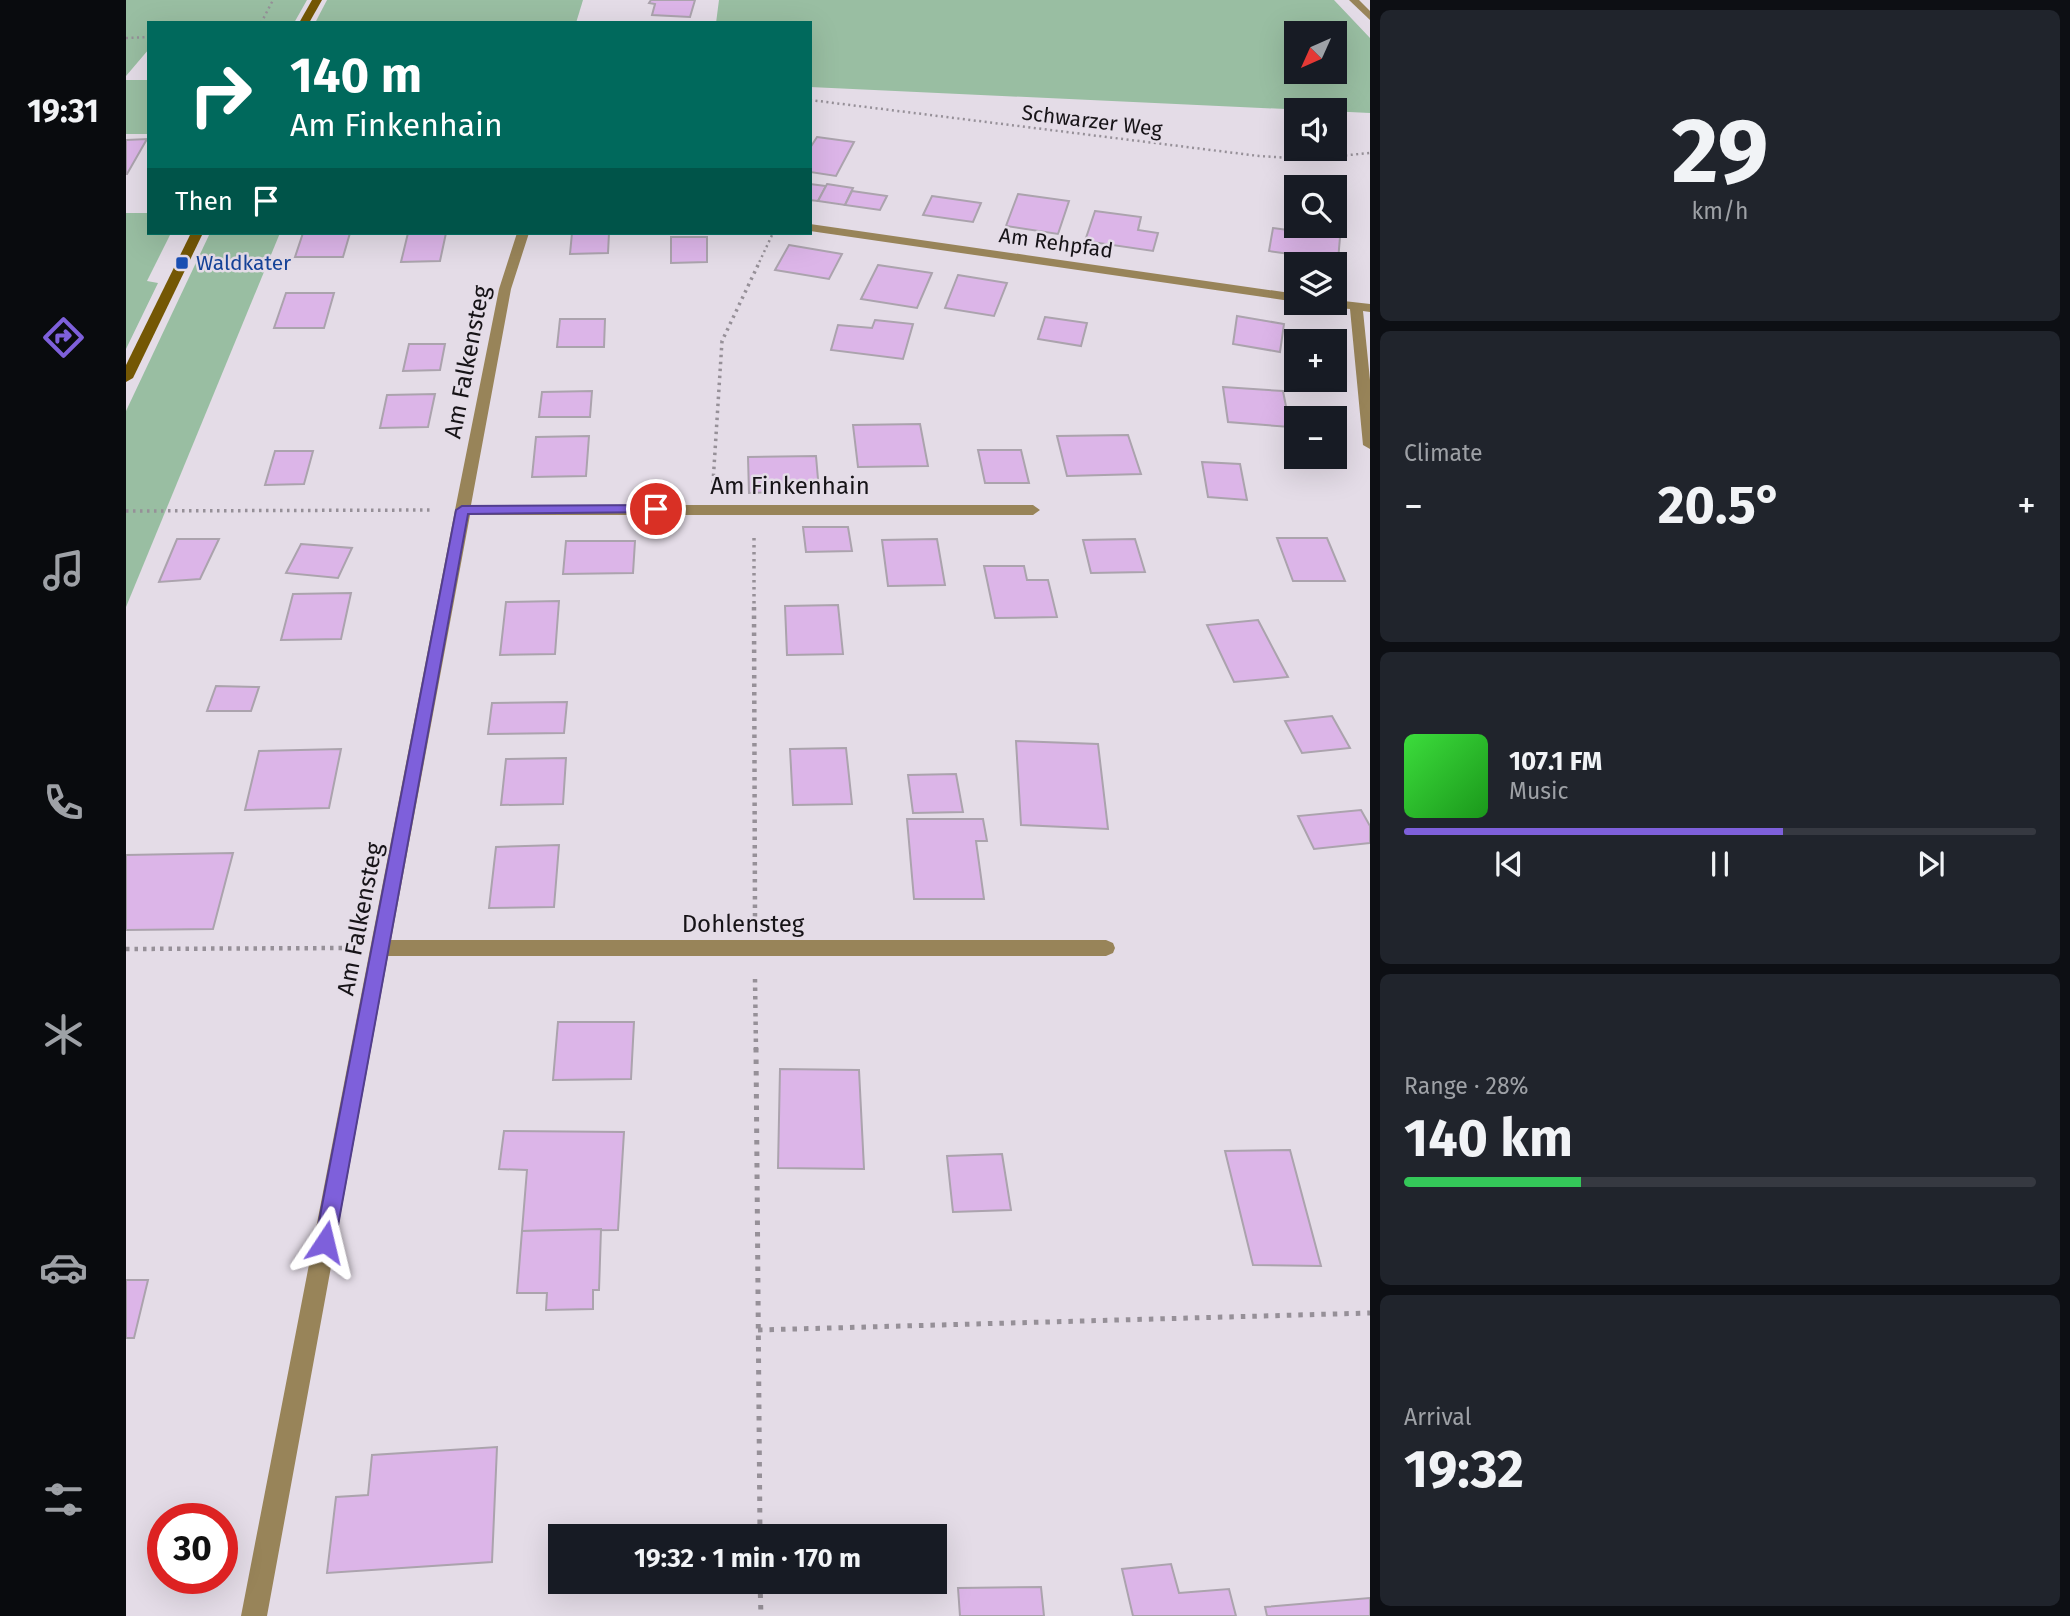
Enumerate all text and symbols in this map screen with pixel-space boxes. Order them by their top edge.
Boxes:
north arrow [1284,21,1348,84]
map controls [1284,21,1347,469]
text: 140 m [290,46,422,105]
icon: right [175,49,266,140]
text: 19:31 [27,92,99,130]
text: 29 [1671,97,1769,206]
button: sound [1284,98,1347,161]
street label: Schwarzer Weg [1020,99,1164,143]
text: Am Finkenhain [290,106,503,144]
button: search [1284,175,1347,238]
icon: arrive [247,182,285,220]
text: Then [175,186,233,217]
text: km/h [1692,197,1748,225]
street label: Am Rehpfad [997,222,1115,264]
place label: Waldkater [196,250,291,276]
button: layers [1284,252,1347,315]
marker: Waldkater [174,255,190,271]
street label: Am Falkensteg [438,283,496,441]
icon: directions [39,313,88,362]
button: + [1284,329,1347,392]
button: − [1284,406,1347,469]
text: Climate [1404,439,1483,467]
street label: Am Finkenhain [710,472,870,500]
text: 20.5° [1658,474,1782,537]
pin [626,479,686,539]
text: − [1404,483,1423,529]
text: + [2017,483,2036,529]
icon: arrive [637,490,675,528]
icon: music [39,546,88,595]
text: 107.1 FM [1509,746,1602,777]
text: Music [1509,777,1569,805]
icon: phone [39,778,88,827]
street label: Am Falkensteg [331,840,389,998]
icon: previous [1490,845,1528,883]
icon: pause [1701,845,1739,883]
icon: next [1912,845,1950,883]
street label: Dohlensteg [682,910,805,938]
icon: climate [39,1010,88,1059]
text: Range · 28% [1404,1072,1529,1100]
text: 140 km [1404,1107,1573,1170]
position arrow [288,1205,362,1279]
icon: car [39,1243,88,1292]
text: Arrival [1404,1403,1471,1431]
text: 19:32 [1404,1438,1524,1501]
icon: filters [39,1475,88,1524]
speed limit sign: 30 [147,1503,238,1594]
text: 19:32 · 1 min · 170 m [634,1543,861,1574]

